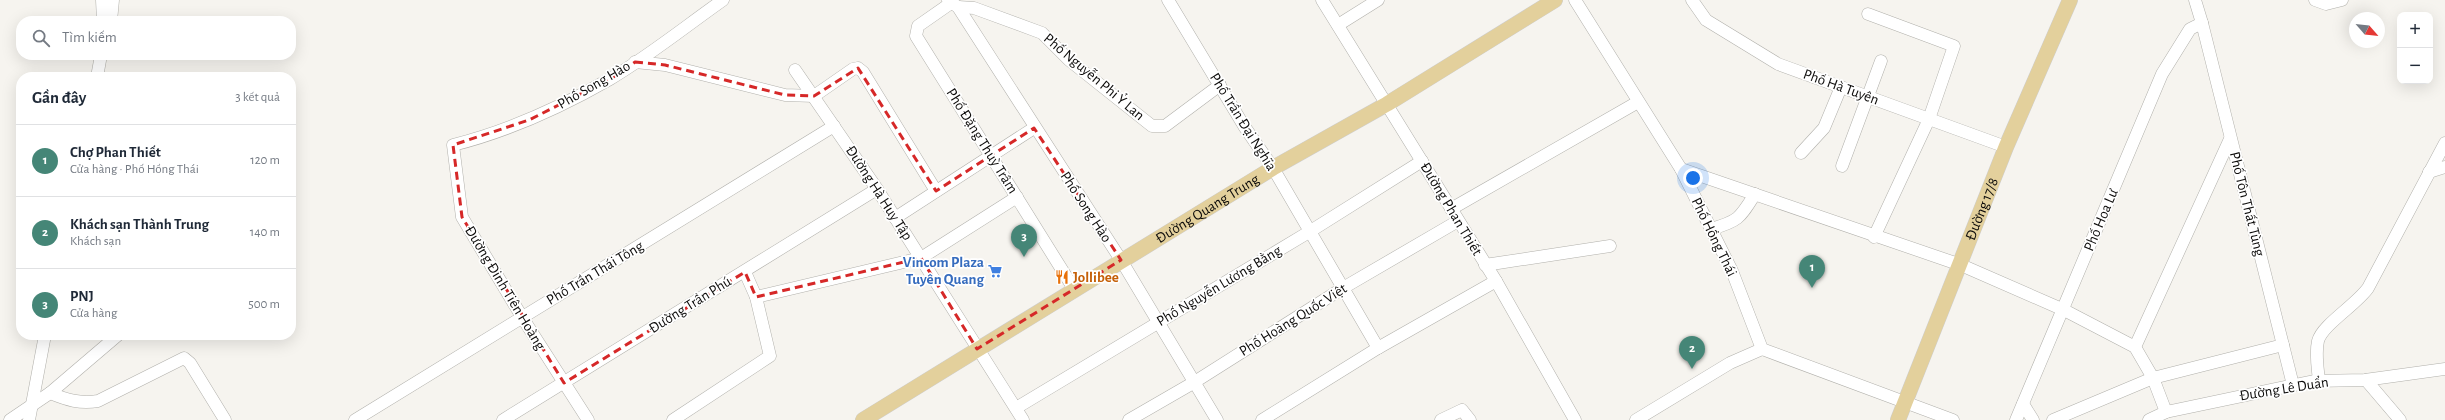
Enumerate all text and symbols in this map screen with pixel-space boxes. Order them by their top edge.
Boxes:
north arrow [2349,12,2385,48]
map controls [2397,12,2433,84]
button: + [2397,12,2433,48]
search box [16,16,296,60]
icon: search [30,27,52,49]
text: Tìm kiếm [62,30,117,45]
street label: Phố Nguyễn Phi Ỷ Lan [1041,30,1148,123]
button: − [2397,48,2433,84]
street label: Phố Song Hào [555,58,633,112]
street label: Phố Hà Tuyên [1801,66,1881,108]
street label: Phố Trần Đại Nghĩa [1207,70,1279,174]
street label: Phố Đặng Thuỳ Trâm [944,86,1020,196]
text: Gần đây [32,89,86,106]
text: 3 kết quả [235,91,280,104]
street label: Đường Hà Huy Tập [843,143,915,243]
text: Chợ Phan Thiết [70,145,161,160]
street label: Phố Tôn Thất Tùng [2227,150,2267,258]
text: 1 [43,154,47,167]
text: 120 m [250,154,280,167]
street label: Đường Phan Thiết [1417,160,1485,258]
text: Cửa hàng · Phố Hồng Thái [70,163,199,176]
your location [1683,168,1703,188]
street label: Phố Song Hào [1058,169,1114,245]
street label: Đường Quang Trung [1153,171,1262,246]
street label: Đường 17/8 [1962,176,2001,242]
street label: Phố Hoa Lư [2081,186,2121,254]
street label: Phố Hồng Thái [1688,195,1740,279]
text: Khách sạn Thành Trung [70,217,209,232]
street label: Đường Đinh Tiên Hoàng [462,223,548,353]
pin: 3 [1011,224,1037,257]
text: 2 [42,226,48,239]
text: 140 m [250,226,280,239]
text: Khách sạn [70,235,121,248]
street label: Phố Trần Thái Tông [544,238,647,308]
street label: Phố Nguyễn Lương Bằng [1153,242,1285,329]
place label: Vincom Plaza Tuyên Quang [903,255,984,287]
pin: 1 [1799,255,1825,288]
supermarket icon: Vincom Plaza Tuyên Quang [987,263,1003,279]
restaurant icon: Jollibee [1054,269,1070,285]
place label: Jollibee [1073,270,1119,285]
street label: Đường Trần Phú [646,273,734,336]
street label: Phố Hoàng Quốc Việt [1237,281,1350,359]
text: PNJ [70,289,94,304]
text: 3 [42,298,48,311]
text: 500 m [248,298,280,311]
text: Cửa hàng [70,307,117,320]
pin: 2 [1679,336,1705,369]
street label: Đường Lê Duẩn [2238,374,2330,403]

